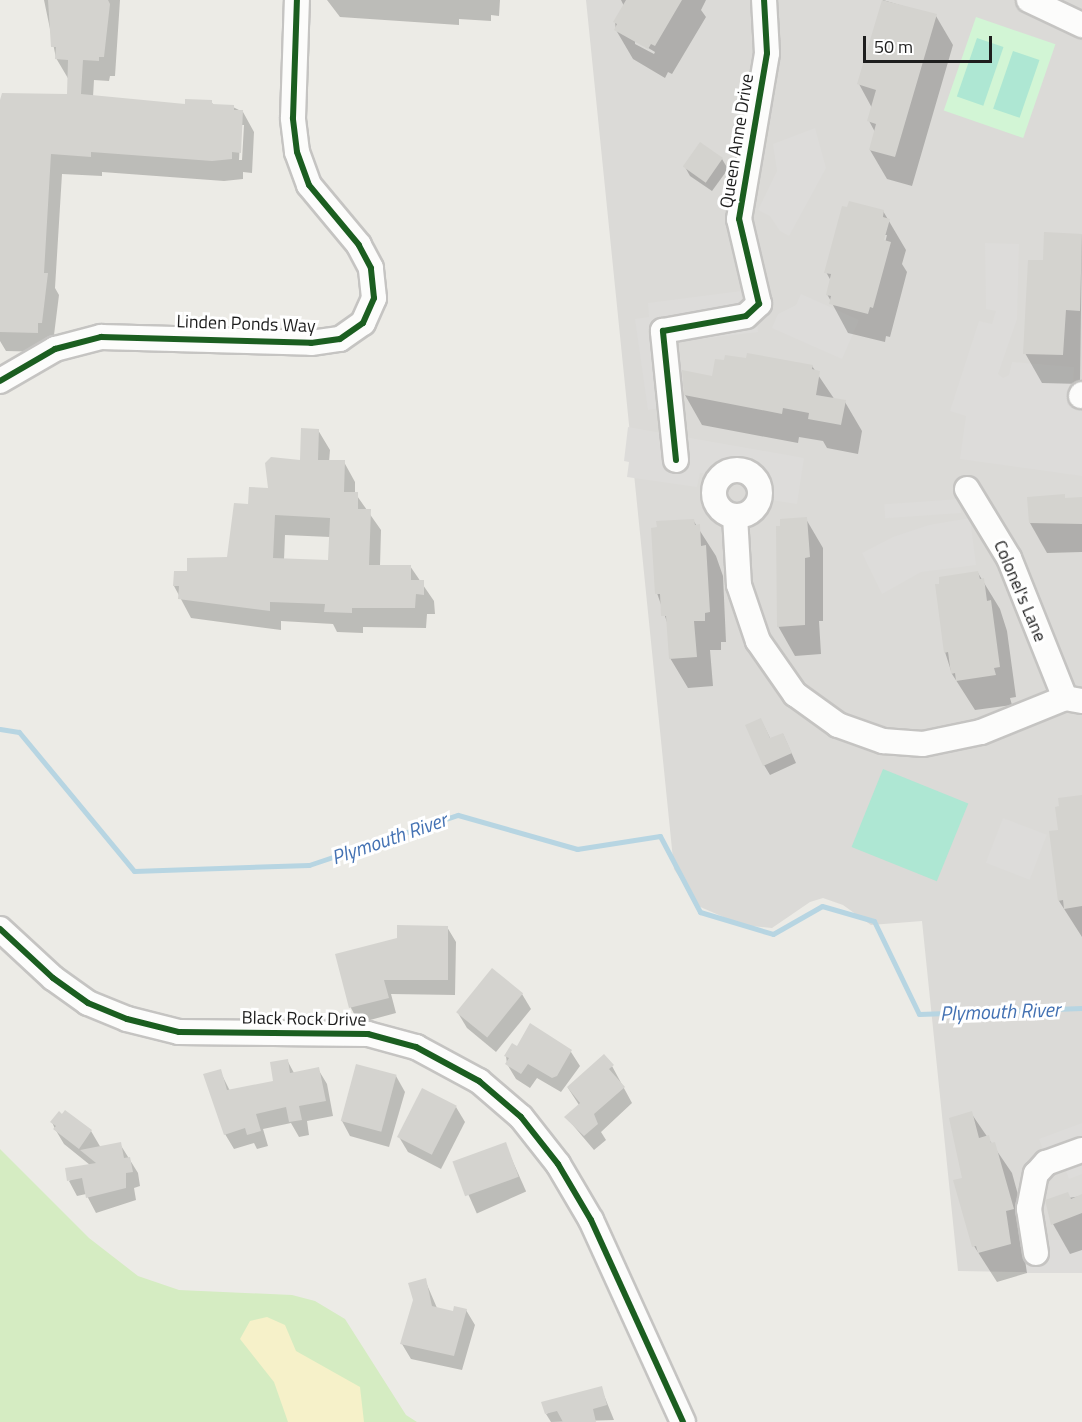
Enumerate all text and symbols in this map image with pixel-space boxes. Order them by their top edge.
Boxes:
scale bar [866,24,995,62]
text: 50 m [874,33,913,60]
street label: Queen Anne Drive [716,72,758,210]
street label: Linden Ponds Way [176,311,316,337]
street label: Colonel's Lane [989,537,1051,645]
water label: Plymouth River [328,807,450,869]
water label: Plymouth River [940,997,1060,1025]
street label: Black Rock Drive [241,1007,367,1031]

